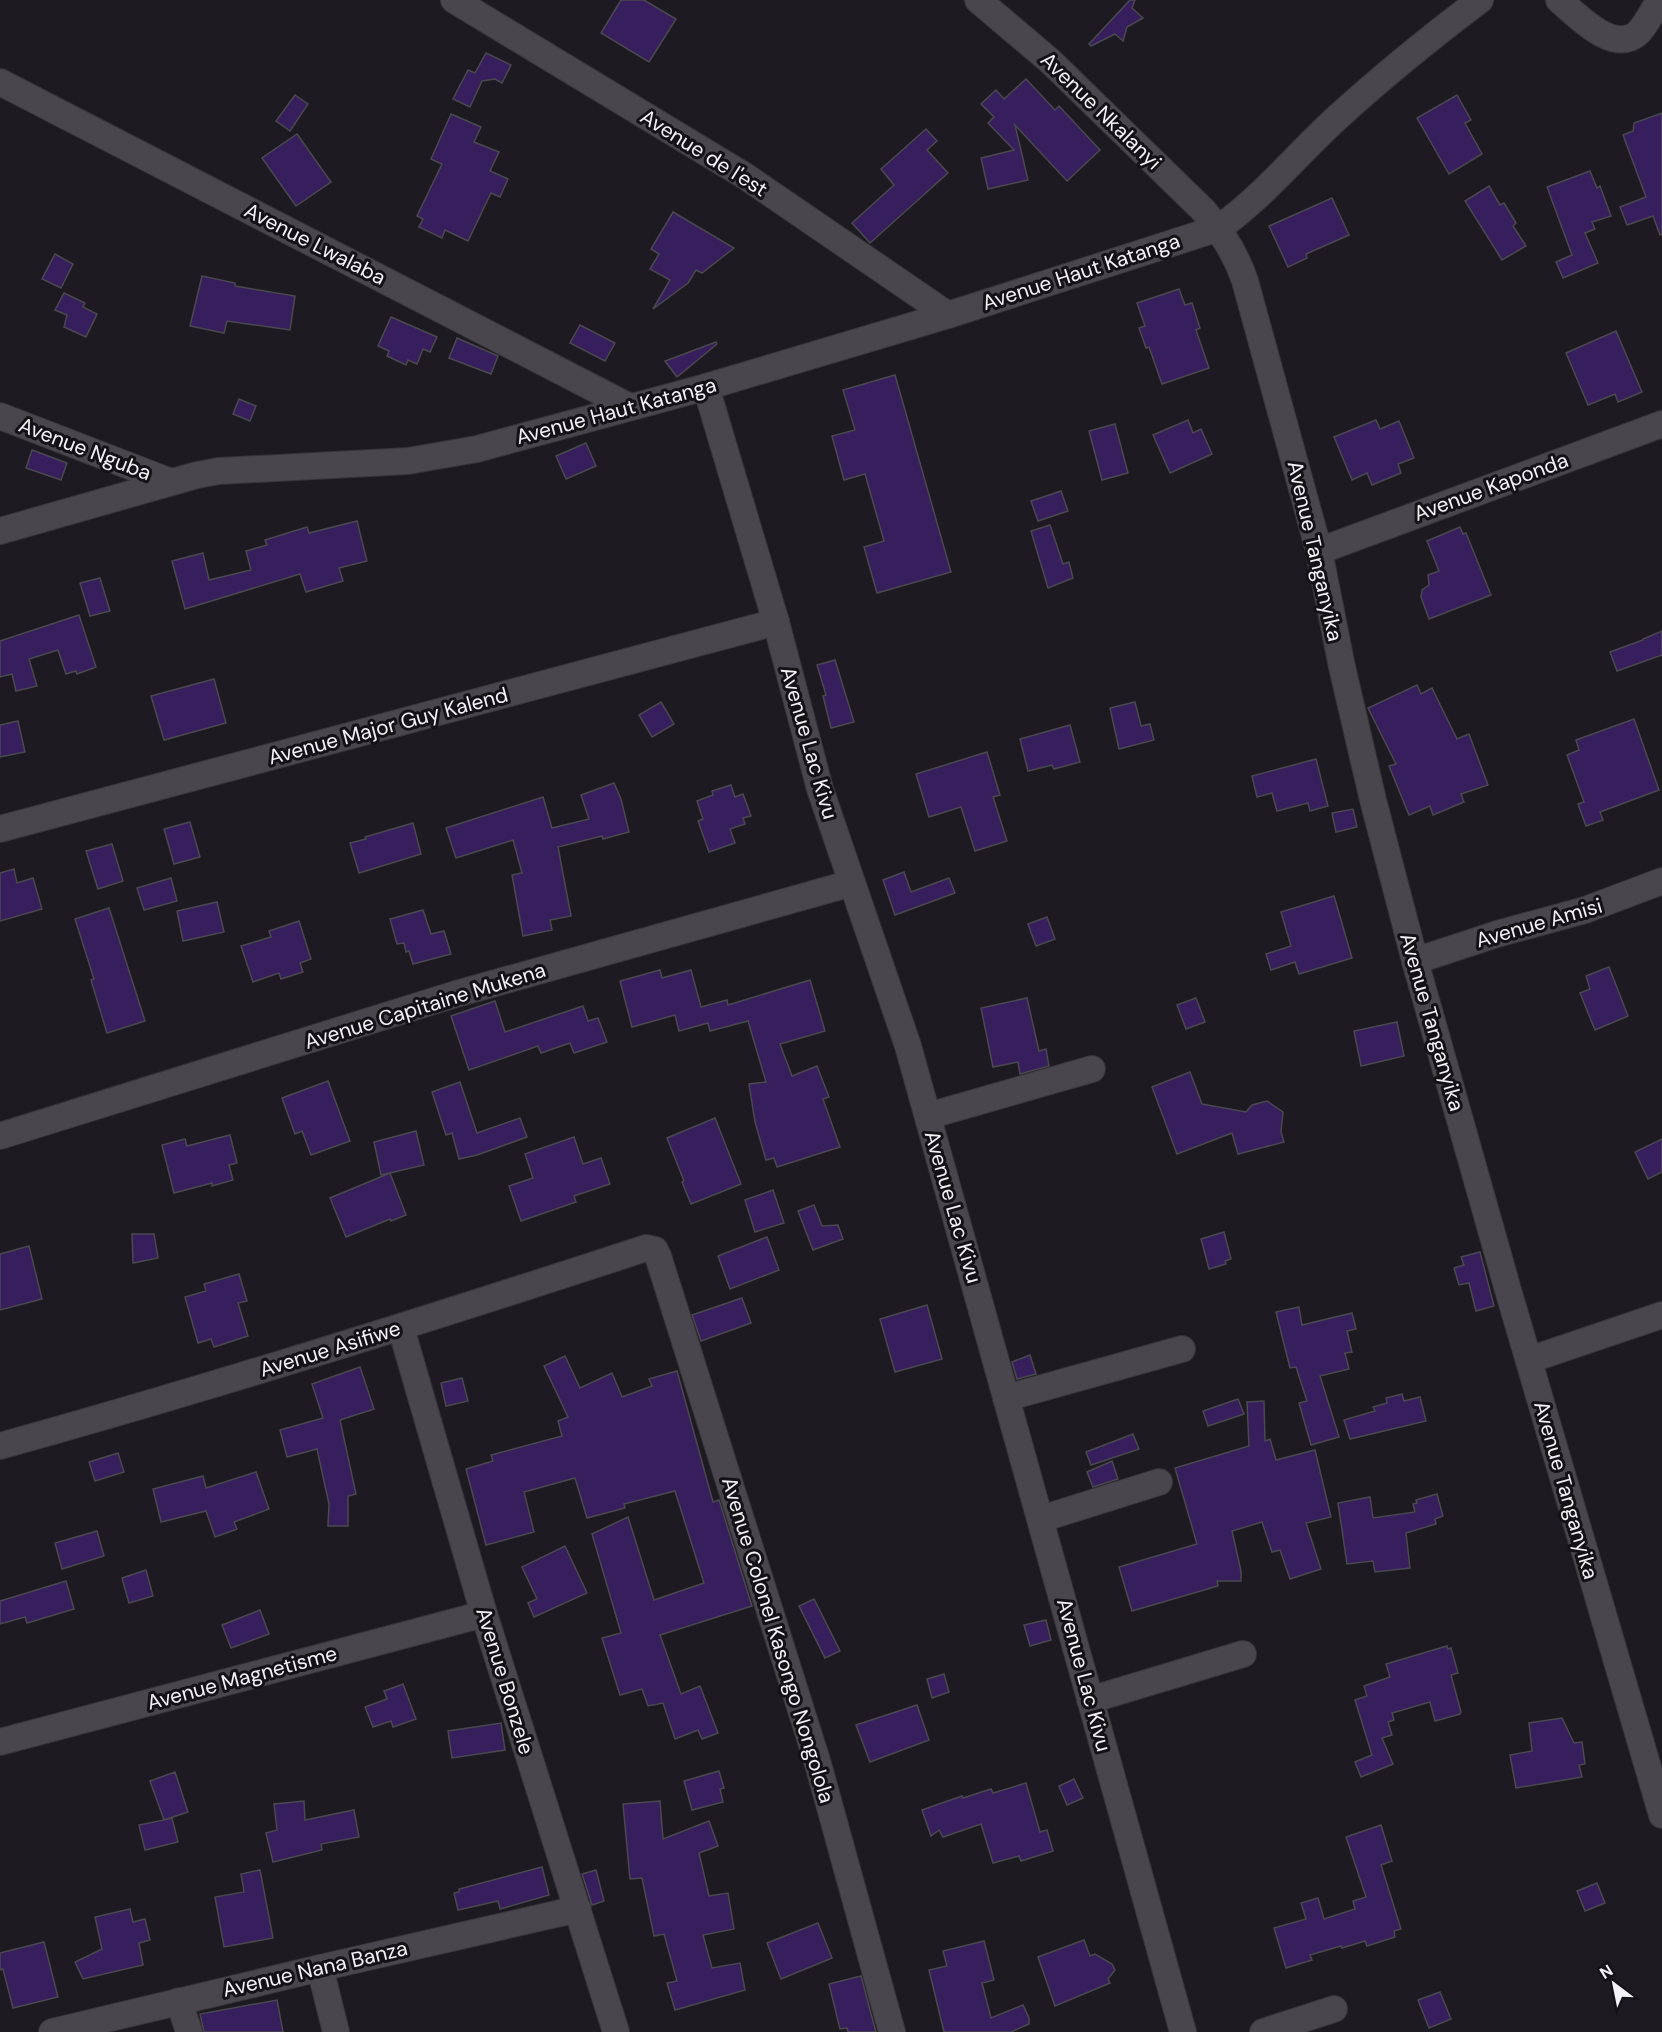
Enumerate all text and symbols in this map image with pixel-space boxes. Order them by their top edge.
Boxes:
street label: Avenue Nkalanyi [1034,46,1168,176]
street label: Avenue de l'est [635,103,773,203]
street label: Avenue Lwalaba [240,196,390,292]
street label: Avenue Haut Katanga [979,227,1183,317]
street label: Avenue Haut Katanga [513,371,719,451]
street label: Avenue Nguba [15,411,155,487]
street label: Avenue Kaponda [1410,446,1572,528]
street label: Avenue Tanganyika [1281,458,1349,644]
street label: Avenue Lac Kivu [774,663,844,823]
street label: Avenue Major Guy Kalend [265,680,511,772]
street label: Avenue Amisi [1473,892,1605,954]
street label: Avenue Tanganyika [1393,930,1471,1114]
street label: Avenue Capitaine Mukena [301,956,549,1056]
street label: Avenue Lac Kivu [918,1127,988,1287]
street label: Avenue Asifiwe [256,1314,404,1384]
street label: Avenue Tanganyika [1527,1398,1605,1582]
street label: Avenue Colonel Kasongo Nongolola [715,1474,841,1806]
street label: Avenue Lac Kivu [1050,1595,1118,1755]
street label: Avenue Bonzele [469,1604,541,1758]
street label: Avenue Magnetisme [144,1639,340,1717]
street label: Avenue Nana Banza [220,1934,410,2004]
north arrow [1584,1954,1644,2014]
text: N [1596,1960,1617,1984]

